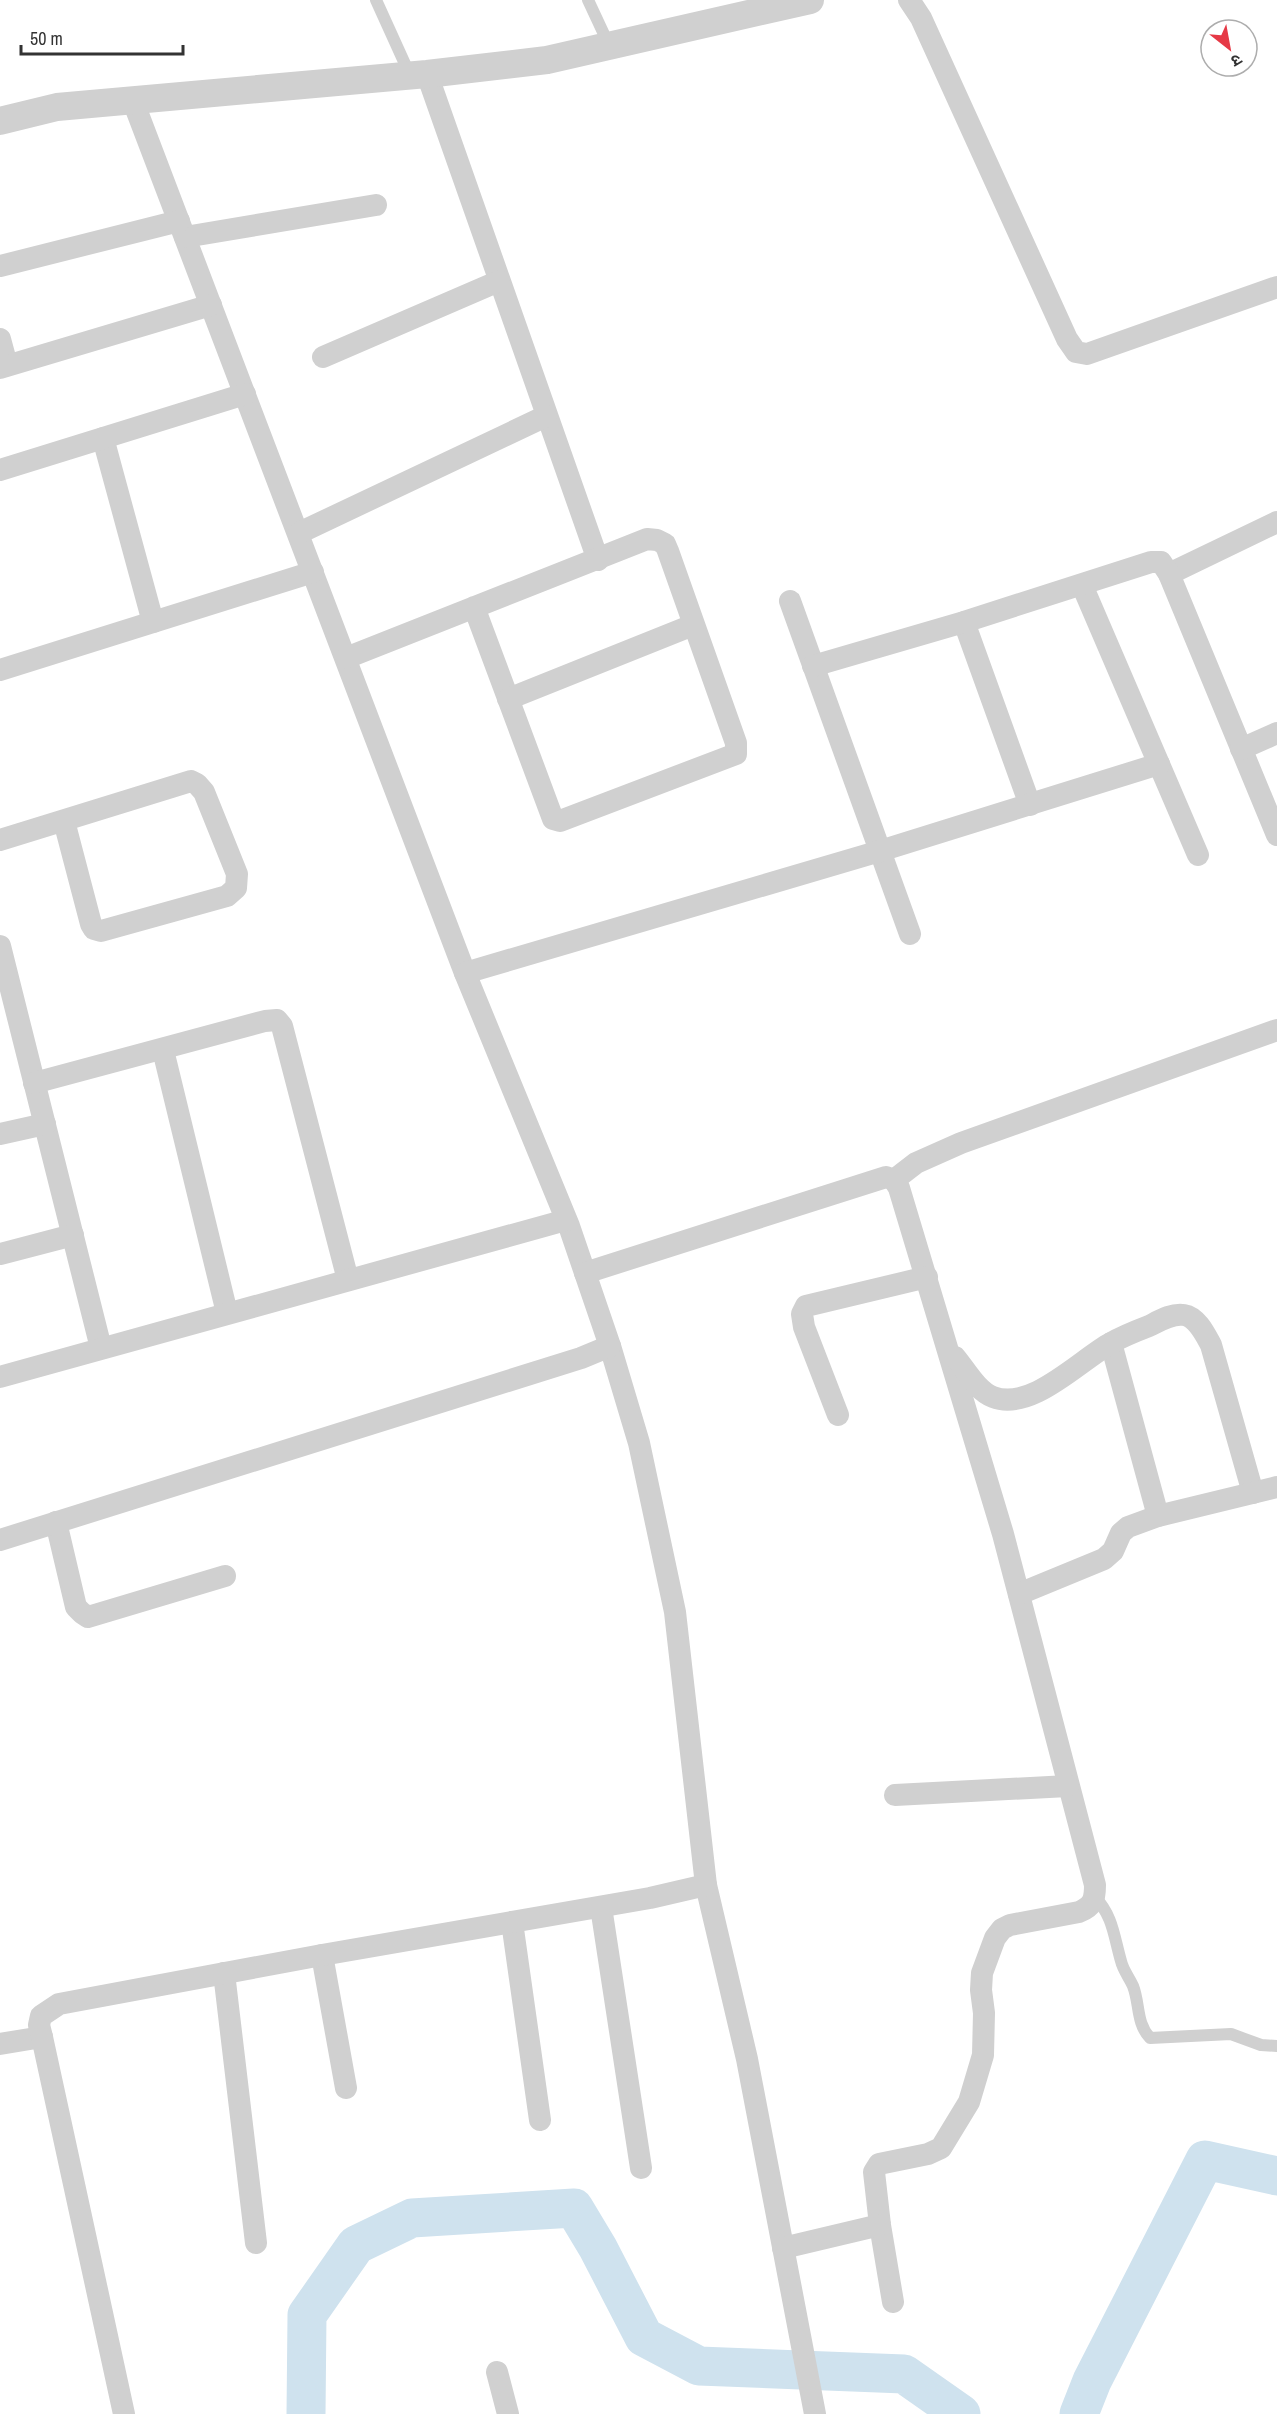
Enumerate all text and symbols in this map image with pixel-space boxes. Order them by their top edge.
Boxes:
scale bar [21,18,183,56]
north arrow [1199,18,1259,78]
text: 50 m [30,26,63,51]
text: उ [1227,49,1246,73]

